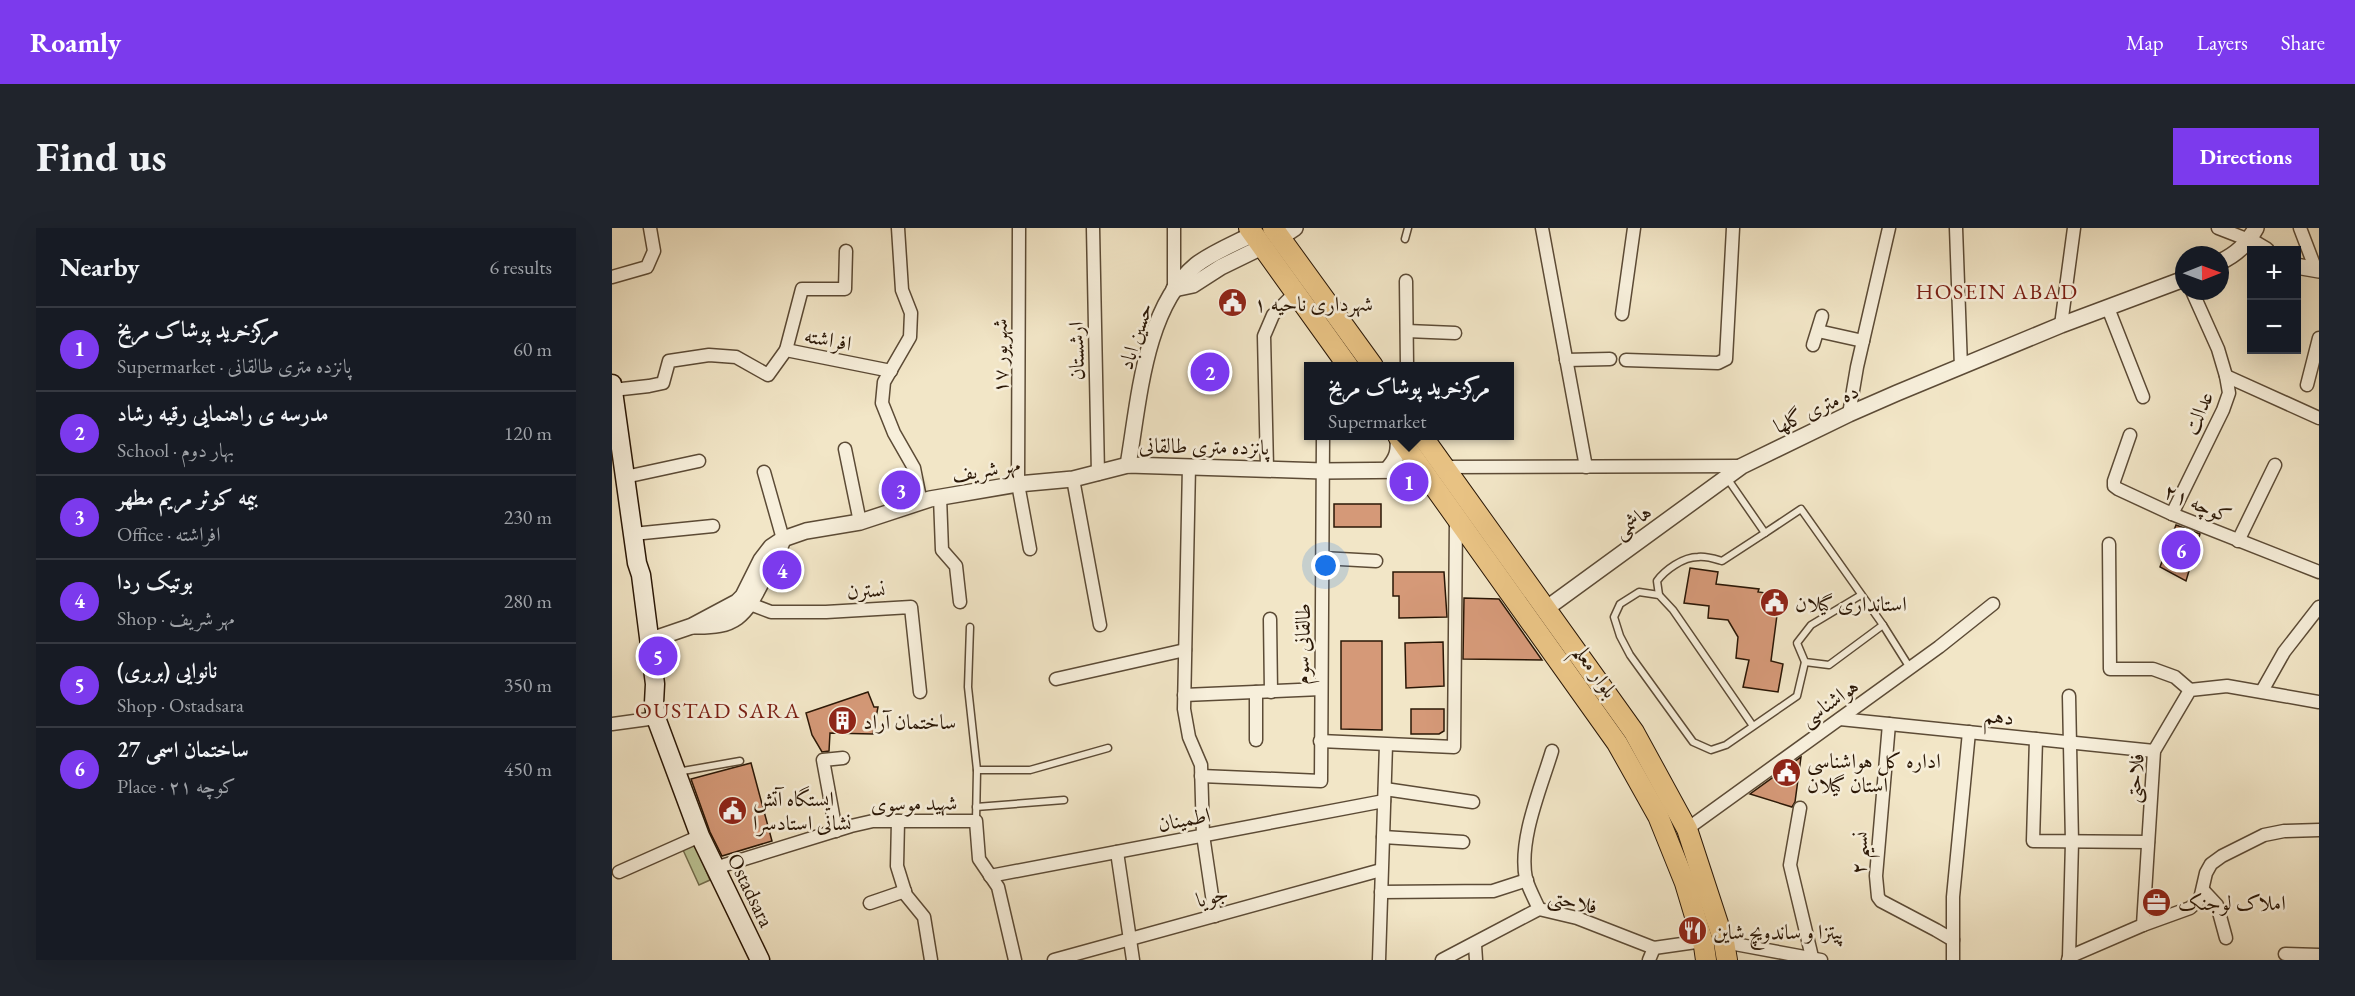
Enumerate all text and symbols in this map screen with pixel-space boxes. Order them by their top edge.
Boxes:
text: Roamly [30,24,121,60]
text: Map [2126,29,2164,56]
text: Layers [2197,29,2248,56]
text: Share [2281,29,2325,56]
button: Directions [2173,128,2319,185]
text: Find us [36,129,167,184]
north arrow [2175,246,2229,300]
map controls [2247,246,2301,354]
button: + [2247,246,2301,300]
text: Nearby [60,250,140,284]
text: 6 results [489,254,552,280]
district label: HOSEIN ABAD [1916,277,2079,306]
public building icon: شهرداری ناحیه ۱ [1217,287,1249,319]
place label: شهرداری ناحیه ۱ [1254,290,1373,318]
street label: حسین اباد [1112,299,1158,373]
button: − [2247,300,2301,354]
text: مرکزخرید پوشاک مریخ [117,315,279,344]
street label: ۱۷ شهریور [986,318,1014,394]
street label: افراشته [802,321,854,357]
street label: ارشستان [1062,321,1090,381]
text: 1 [74,336,85,362]
text: 60 m [513,336,552,362]
pin: 2 [1190,350,1230,394]
text: Supermarket · پانزده متری طالقانی [117,353,351,379]
popup [1304,362,1514,440]
text: مرکزخرید پوشاک مریخ [1328,372,1490,401]
street label: ده متری گلها [1769,377,1863,439]
street label: عدالت [2177,387,2219,439]
text: مدرسه ی راهنمایی رقیه رشاد [117,399,329,428]
text: Supermarket [1328,408,1426,434]
text: 2 [74,420,85,446]
text: 120 m [504,420,552,446]
street label: پانزده متری طالقانی [1139,431,1270,463]
text: School · بهار دوم [117,437,234,463]
street label: مهر شریف [950,450,1022,489]
pin: 1 [1390,460,1428,504]
pin: 3 [882,468,920,512]
street label: کوچه ۲۱ [2160,477,2236,530]
text: بیمه کوثر مریم مطهر [117,483,258,512]
street label: هاشمی [1607,498,1657,545]
text: 3 [74,504,85,530]
text: 230 m [504,504,552,530]
text: Office · افراشته [117,521,221,547]
pin: 6 [2162,528,2200,572]
pin: 4 [762,548,802,592]
your location [1311,551,1340,580]
text: بوتیک ردا [117,567,193,596]
street label: نسترن [846,575,886,605]
public building icon: استانداری گیلان [1758,587,1790,619]
text: 4 [74,588,85,614]
text: 280 m [504,588,552,614]
place label: استانداری گیلان [1795,590,1907,617]
street label: طالقانی سوم [1288,603,1321,685]
text: Shop · مهر شریف [117,605,235,631]
pin: 5 [638,634,678,678]
street label: بلوار معلم [1561,639,1624,708]
text: نانوایی (بربری) [117,656,217,685]
text: 5 [74,672,85,698]
text: 350 m [504,672,552,698]
street label: هواشناسی [1794,672,1865,734]
text: Shop · Ostadsara [117,692,244,718]
district label: OUSTAD SARA [635,696,801,725]
street label: دهم [1982,701,2015,738]
building icon: ساختمان آراد [826,705,858,737]
place label: ساختمان آراد [863,708,956,735]
text: ساختمان اسمی 27 [117,735,249,764]
place label: اداره کل هواشناسی استان گیلان [1807,747,1941,798]
street label: فلاحتی [2118,752,2152,804]
text: 6 [74,756,85,782]
text: 450 m [504,756,552,782]
public building icon: اداره کل هواشناسی استان گیلان [1770,756,1802,788]
text: Place · کوچه ۲۱ [117,773,236,799]
place label: ایستگاه آتش نشانی استادسرا [753,785,852,837]
street label: شهید موسوی [870,789,958,818]
public building icon: ایستگاه آتش نشانی استادسرا [716,794,748,826]
street label: اطمینان [1155,801,1213,837]
street label: نسیم ٢ [1844,831,1882,876]
street label: Ostadsara [722,849,781,932]
street label: جویا [1193,879,1231,913]
street label: فلاحتی [1545,882,1600,922]
office icon: املاک لوجنک [2141,886,2173,918]
place label: املاک لوجنک [2178,889,2286,916]
restaurant icon: پیتزا و ساندویچ شاین [1676,915,1708,947]
place label: پیتزا و ساندویچ شاین [1713,918,1844,950]

